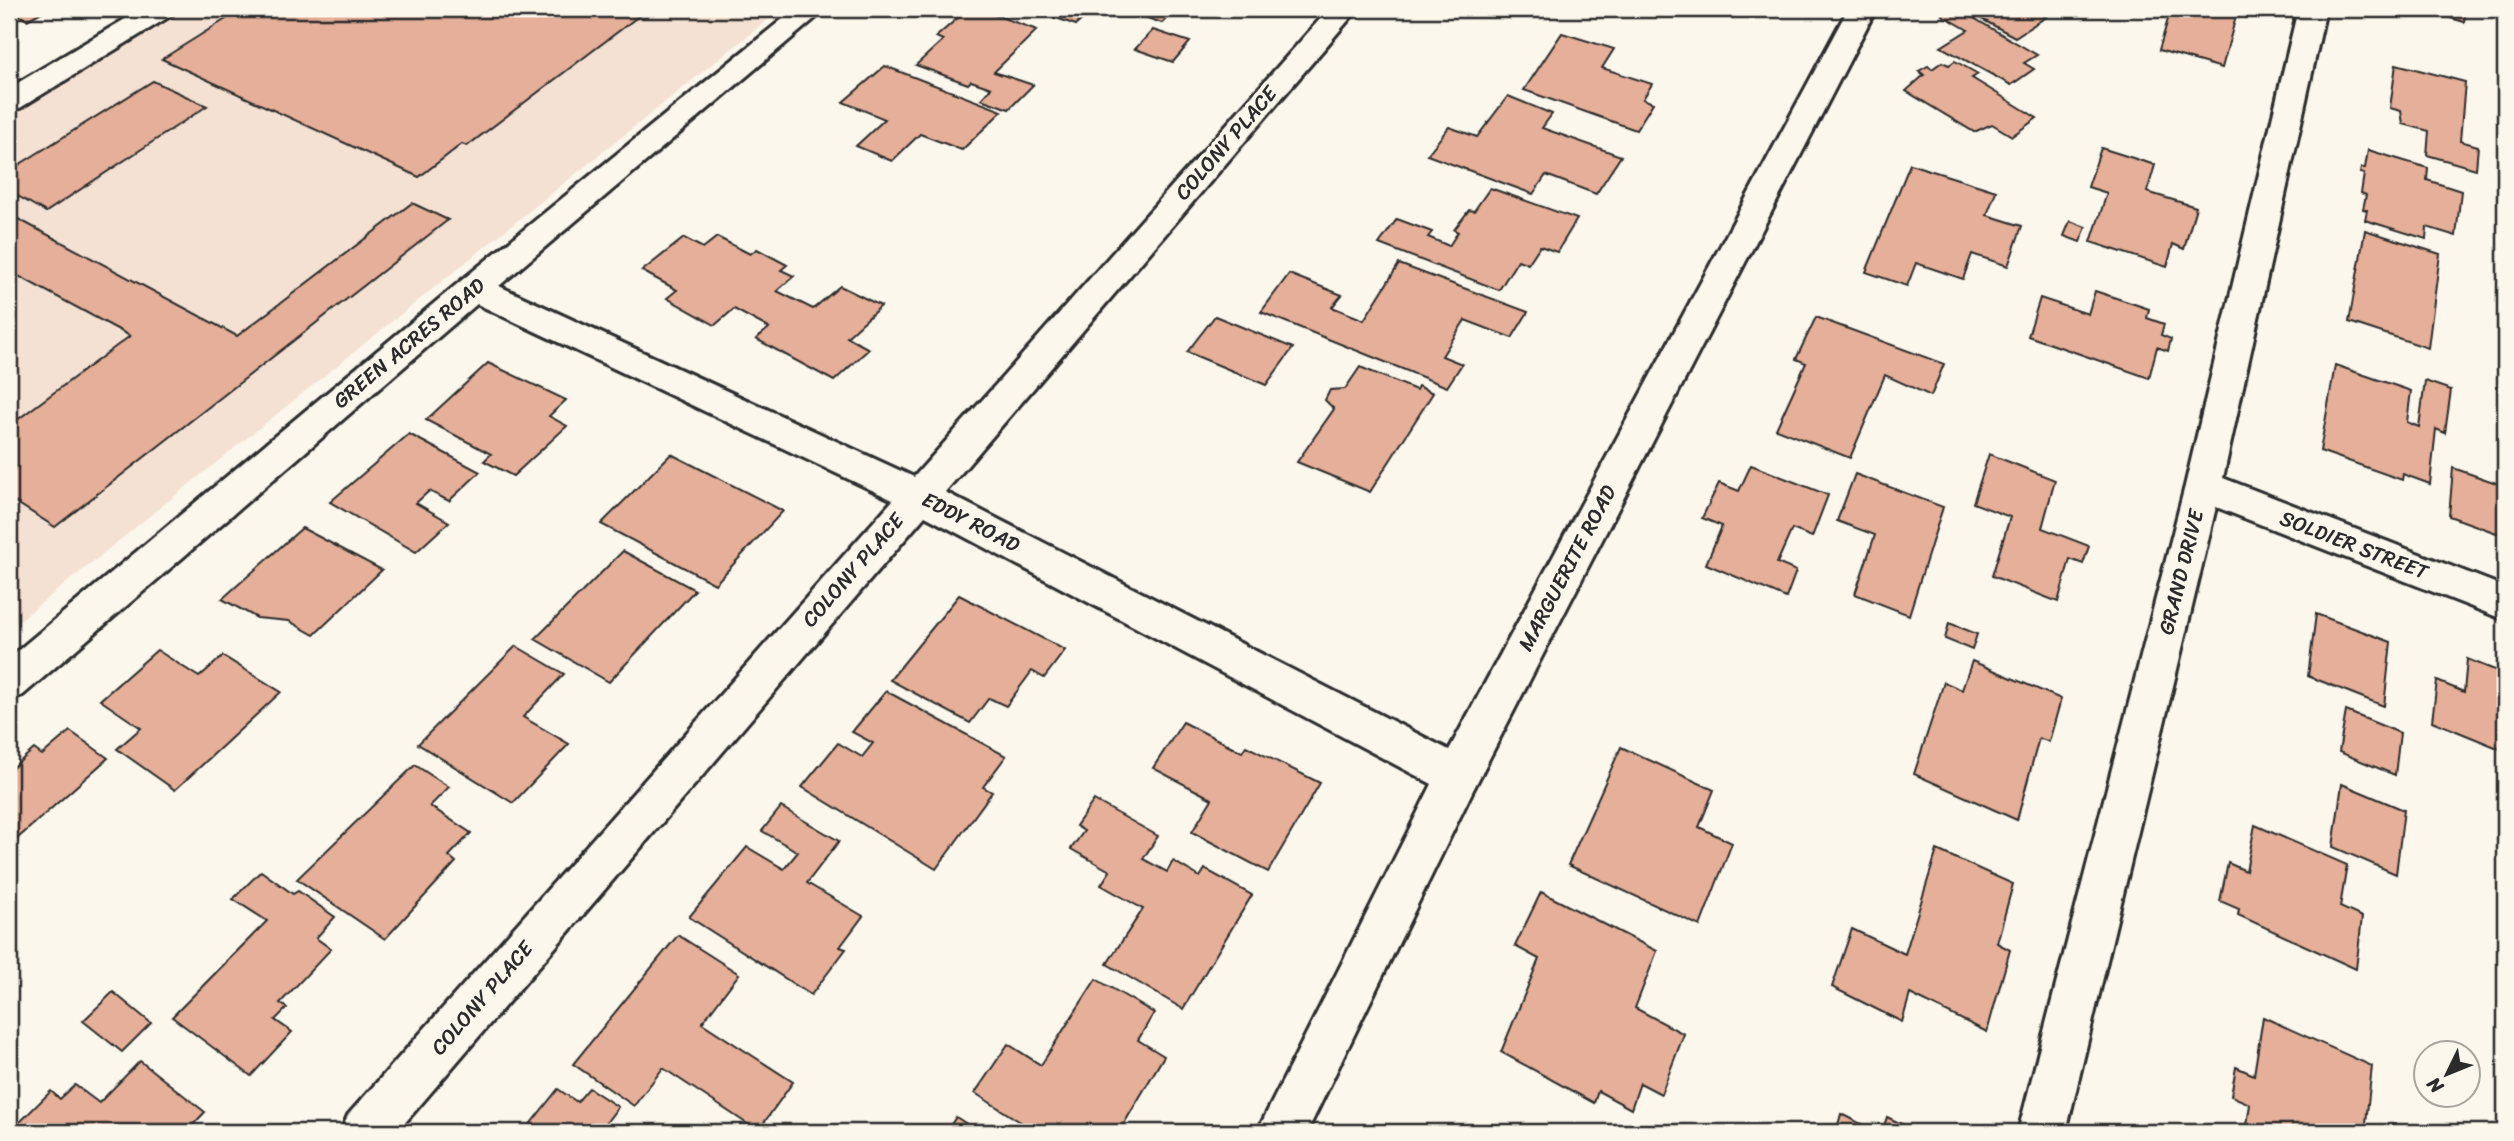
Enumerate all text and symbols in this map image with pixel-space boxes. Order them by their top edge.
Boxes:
street label: COLONY PLACE [1165,76,1288,209]
street label: GREEN ACRES ROAD [324,267,494,419]
street label: MARGUERITE ROAD [1507,477,1627,658]
street label: EDDY ROAD [915,481,1027,563]
street label: SOLDIER STREET [2274,499,2435,591]
street label: COLONY PLACE [792,503,915,636]
street label: GRAND DRIVE [2147,504,2215,639]
street label: COLONY PLACE [421,931,544,1064]
north arrow [2412,1040,2482,1110]
text: N [2418,1069,2452,1102]

